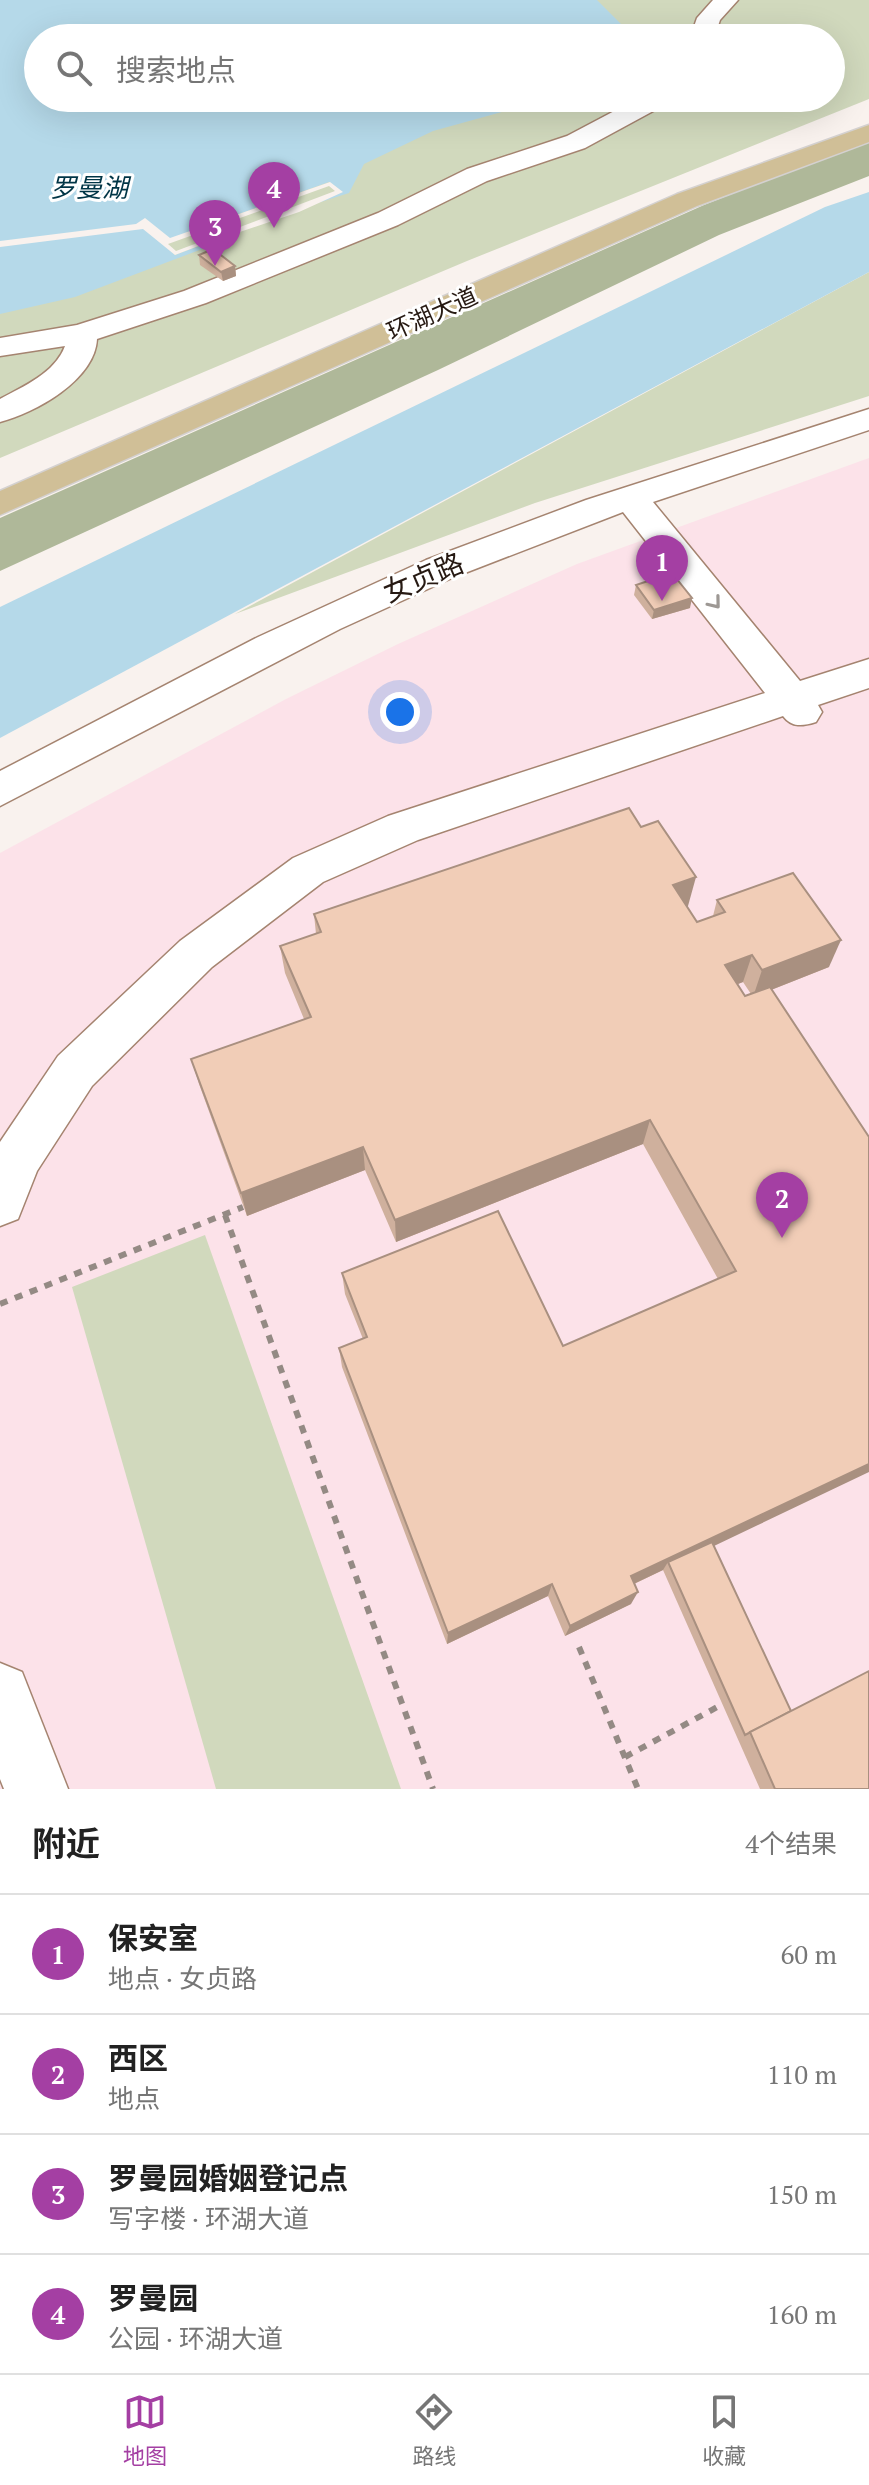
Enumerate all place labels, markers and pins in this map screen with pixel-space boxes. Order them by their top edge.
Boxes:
pin: 4 [248,162,300,228]
pin: 3 [189,200,241,266]
pin: 1 [636,535,688,601]
pin: 2 [756,1172,808,1238]

